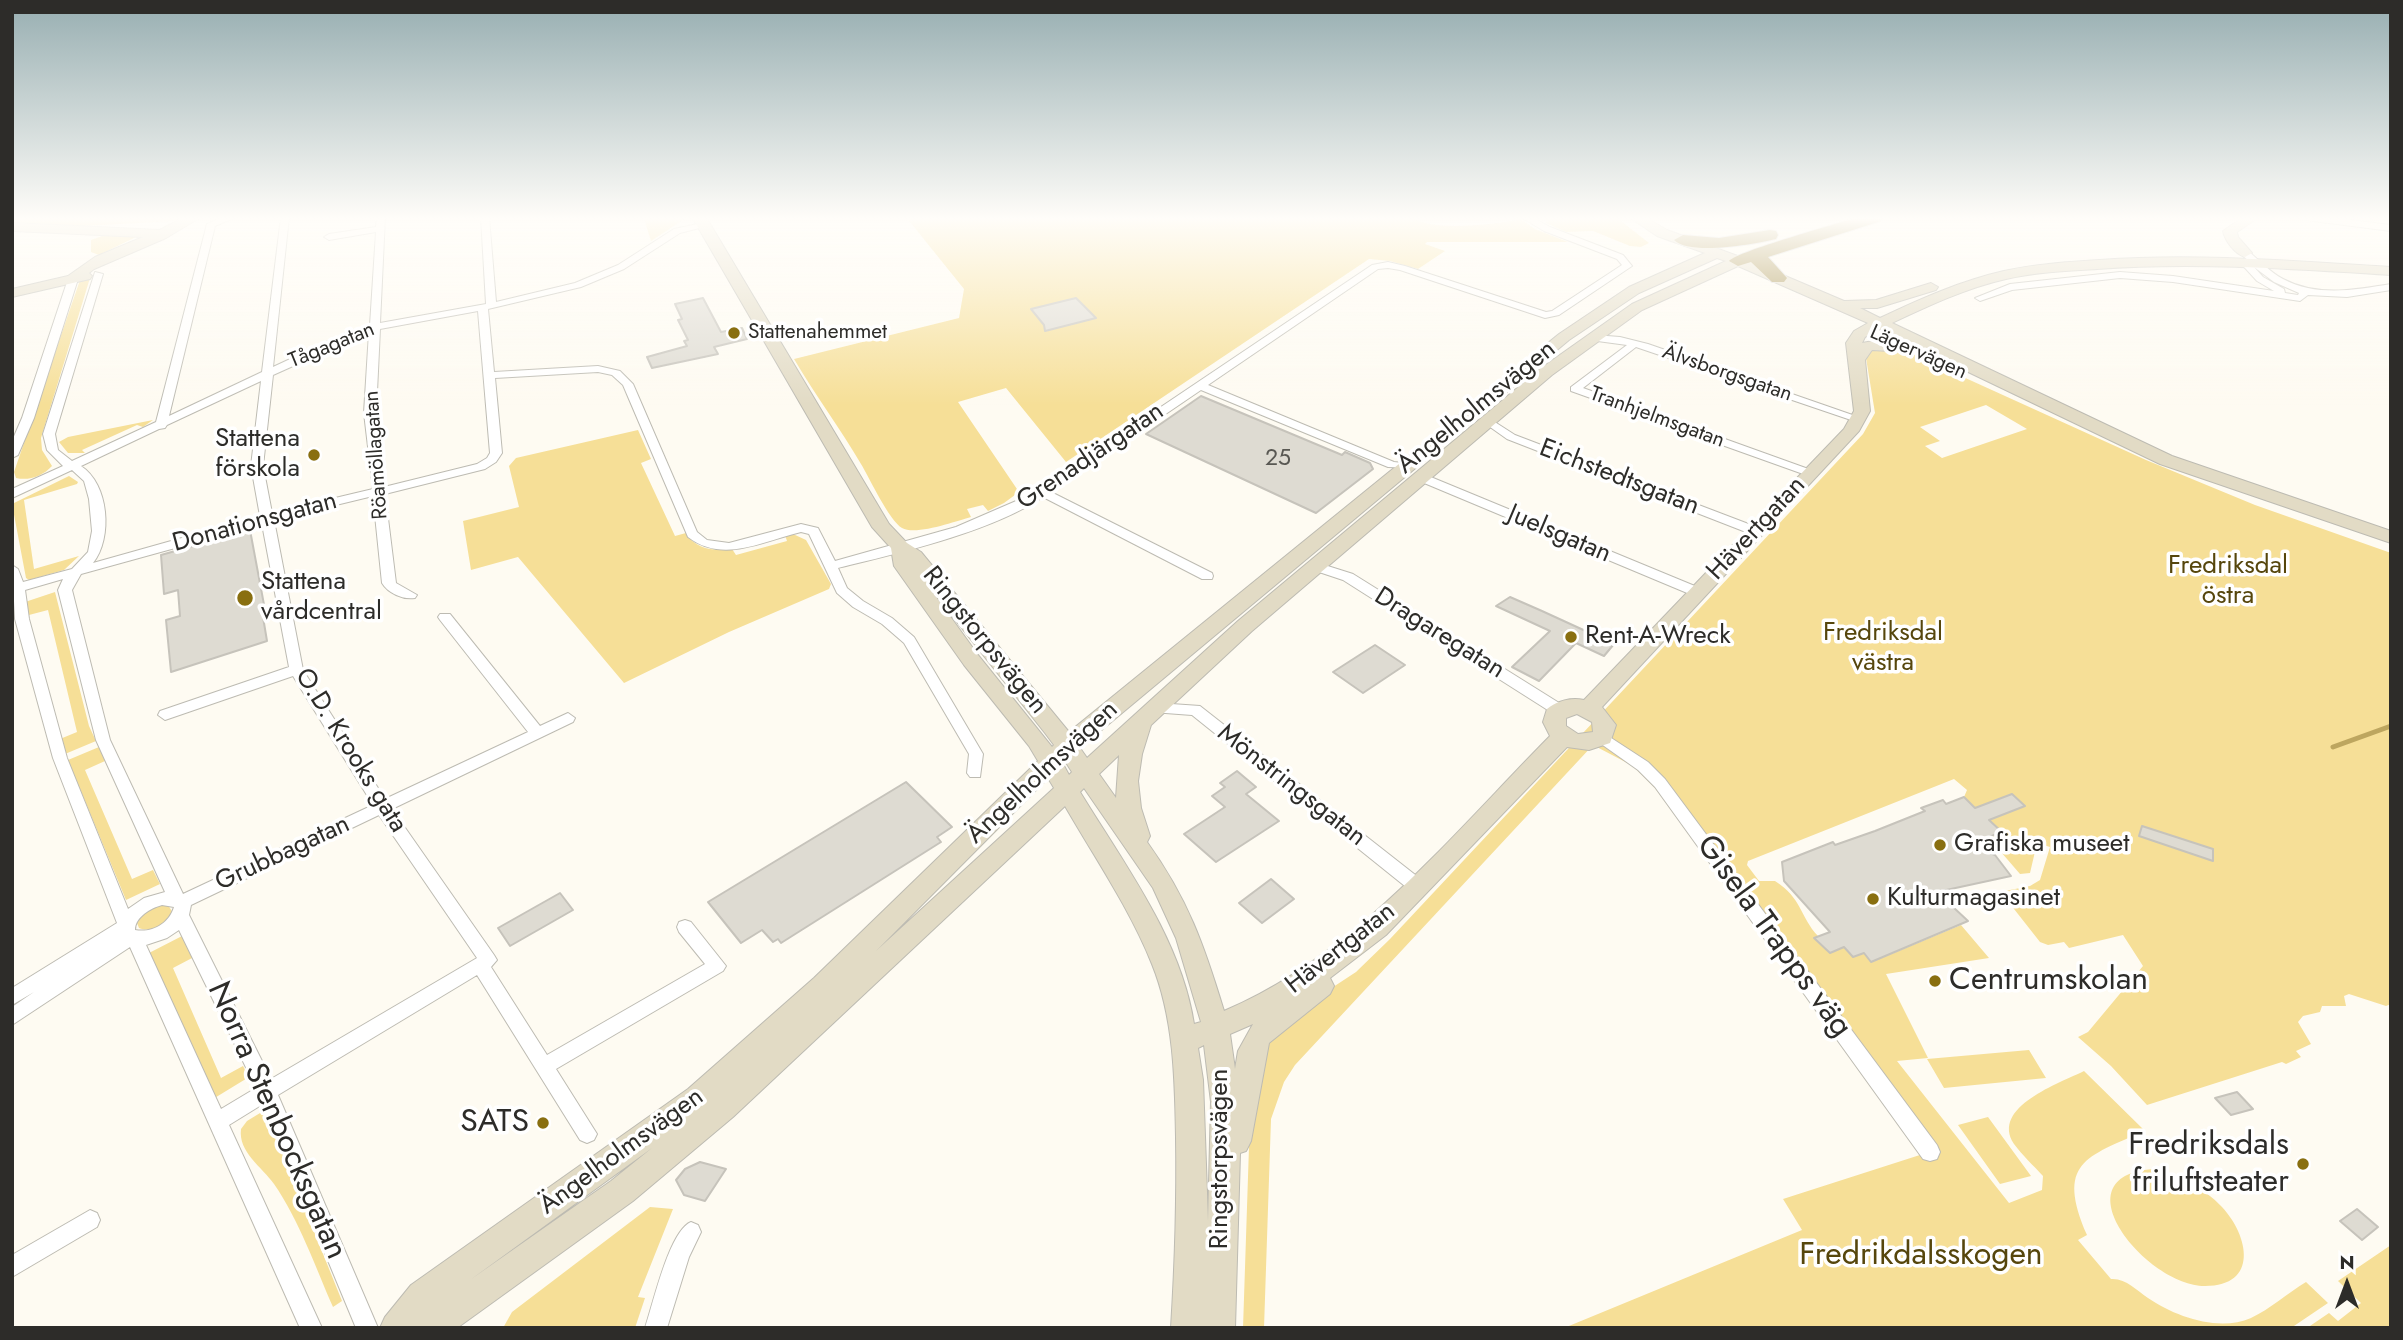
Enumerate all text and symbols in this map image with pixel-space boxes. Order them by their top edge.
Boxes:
street label: Tågagatan [285,317,379,375]
place label: Stattenahemmet [748,320,887,346]
street label: Lägervägen [1866,320,1970,386]
marker: Stattenahemmet [726,325,742,341]
street label: Ängelholmsvägen [1391,334,1563,482]
street label: Älvsborgsgatan [1659,340,1795,408]
street label: Tranhjelmsgatan [1586,382,1728,454]
street label: Röamöllagatan [360,390,394,520]
street label: Grenadjärgatan [1012,396,1170,518]
place label: Stattena förskola [215,424,300,486]
street label: Eichstedtsgatan [1535,433,1703,523]
house number: 25 [1265,445,1291,473]
marker: Stattena förskola [306,447,322,463]
street label: Hävertgatan [1701,471,1813,587]
street label: Donationsgatan [169,486,341,560]
street label: Juelsgatan [1503,499,1615,571]
park label: Fredriksdal östra [2168,551,2288,612]
street label: Ringstorpsvägen [915,561,1053,721]
place label: Stattena vårdcentral [261,567,382,628]
street label: Dragaregatan [1368,582,1510,686]
marker: Stattena vårdcentral [235,588,255,608]
park label: Fredriksdal västra [1823,618,1943,680]
place label: Rent-A-Wreck [1585,621,1731,653]
marker: Rent-A-Wreck [1563,629,1579,645]
street label: O.D. Krooks gata [287,663,413,839]
street label: Ängelholmsvägen [961,695,1125,851]
street label: Mönstringsgatan [1210,718,1372,854]
street label: Grubbagatan [211,809,355,899]
street label: Gisela Trapps väg [1687,828,1859,1046]
place label: Grafiska museet [1954,829,2129,861]
marker: Grafiska museet [1932,837,1948,853]
place label: Kulturmagasinet [1887,883,2060,915]
marker: Kulturmagasinet [1865,891,1881,907]
street label: Hävertgatan [1280,897,1402,1001]
place label: Centrumskolan [1949,962,2148,1000]
marker: Centrumskolan [1927,973,1943,989]
street label: Norra Stenbocksgatan [198,977,354,1265]
street label: Ringstorpsvägen [1205,1069,1237,1249]
street label: Ängelholmsvägen [534,1082,710,1222]
place label: SATS [460,1104,529,1142]
marker: SATS [535,1115,551,1131]
place label: Fredriksdals friluftsteater [2128,1127,2289,1202]
marker: Fredriksdals friluftsteater [2295,1156,2311,1172]
park label: Fredrikdalsskogen [1799,1237,2043,1275]
north arrow [2312,1249,2382,1319]
text: N [2339,1249,2355,1276]

